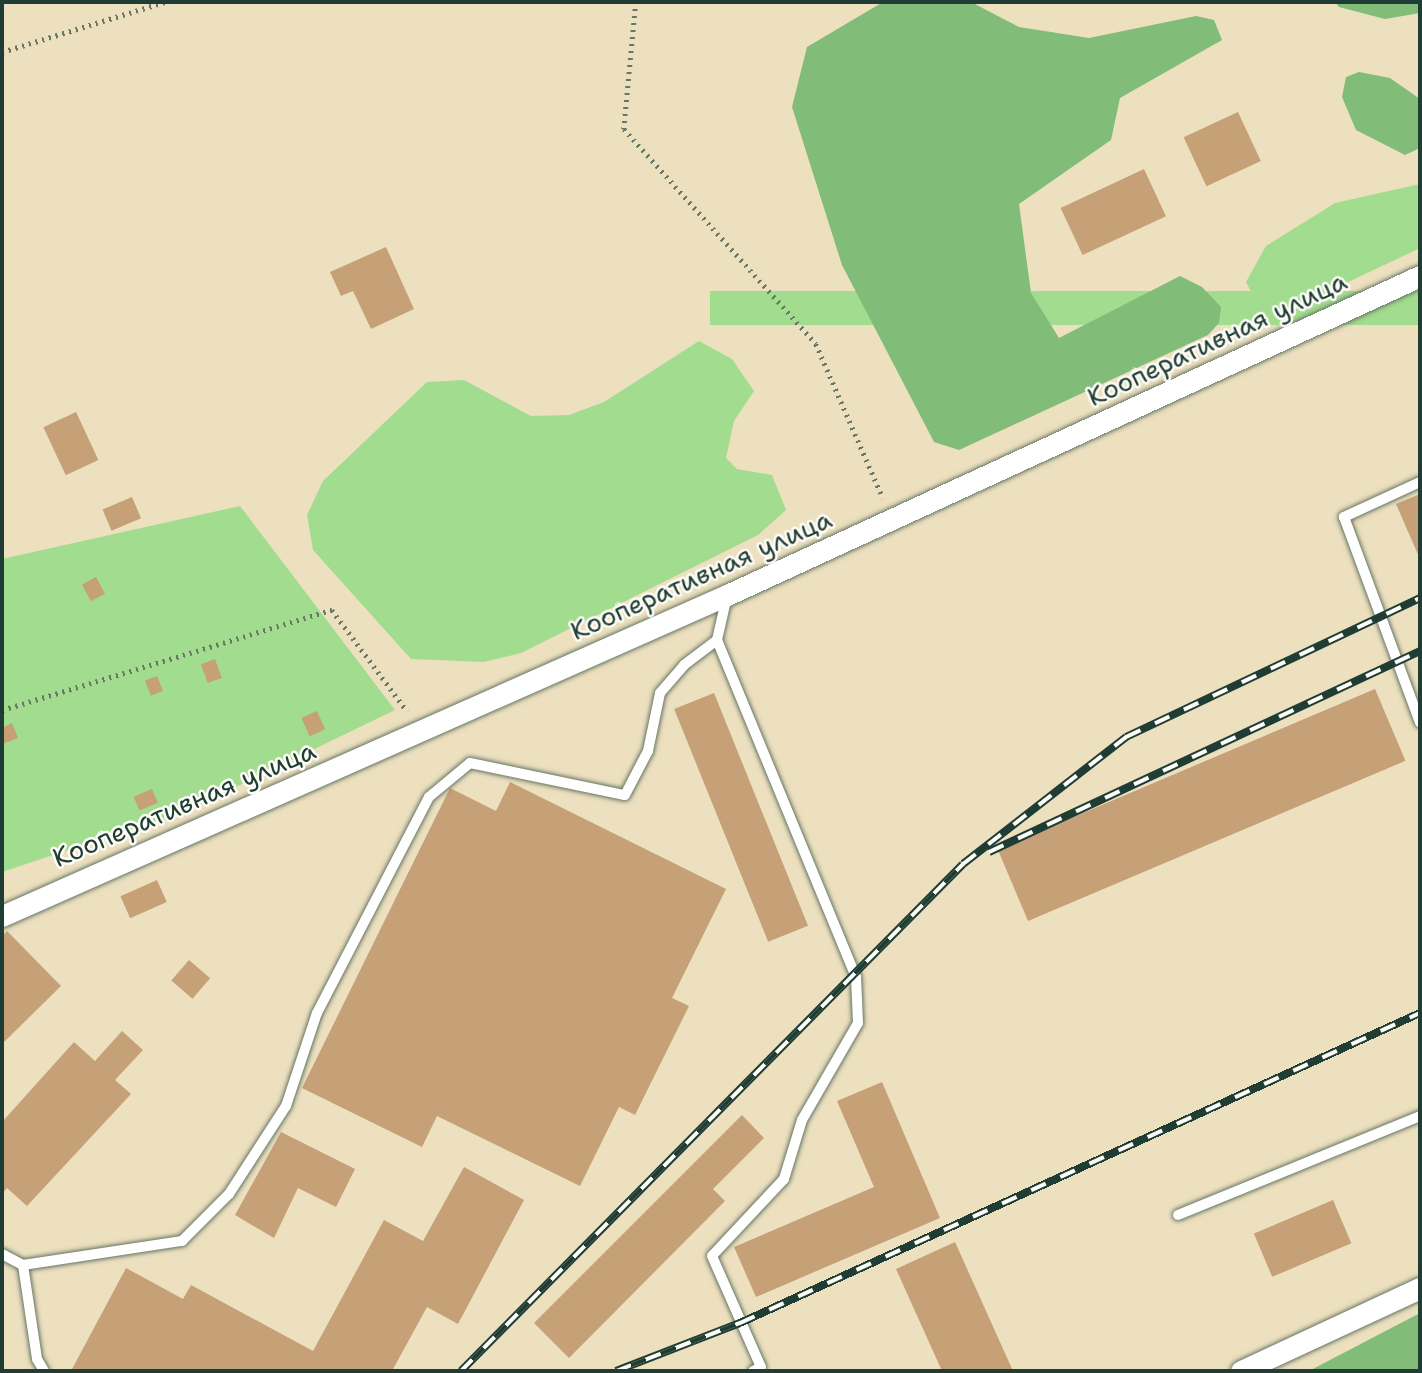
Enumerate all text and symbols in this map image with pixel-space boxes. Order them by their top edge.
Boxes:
street label: Кооперативная улица [1082,265,1352,413]
street label: Кооперативная улица [566,503,836,647]
street label: Кооперативная улица [48,734,320,874]

